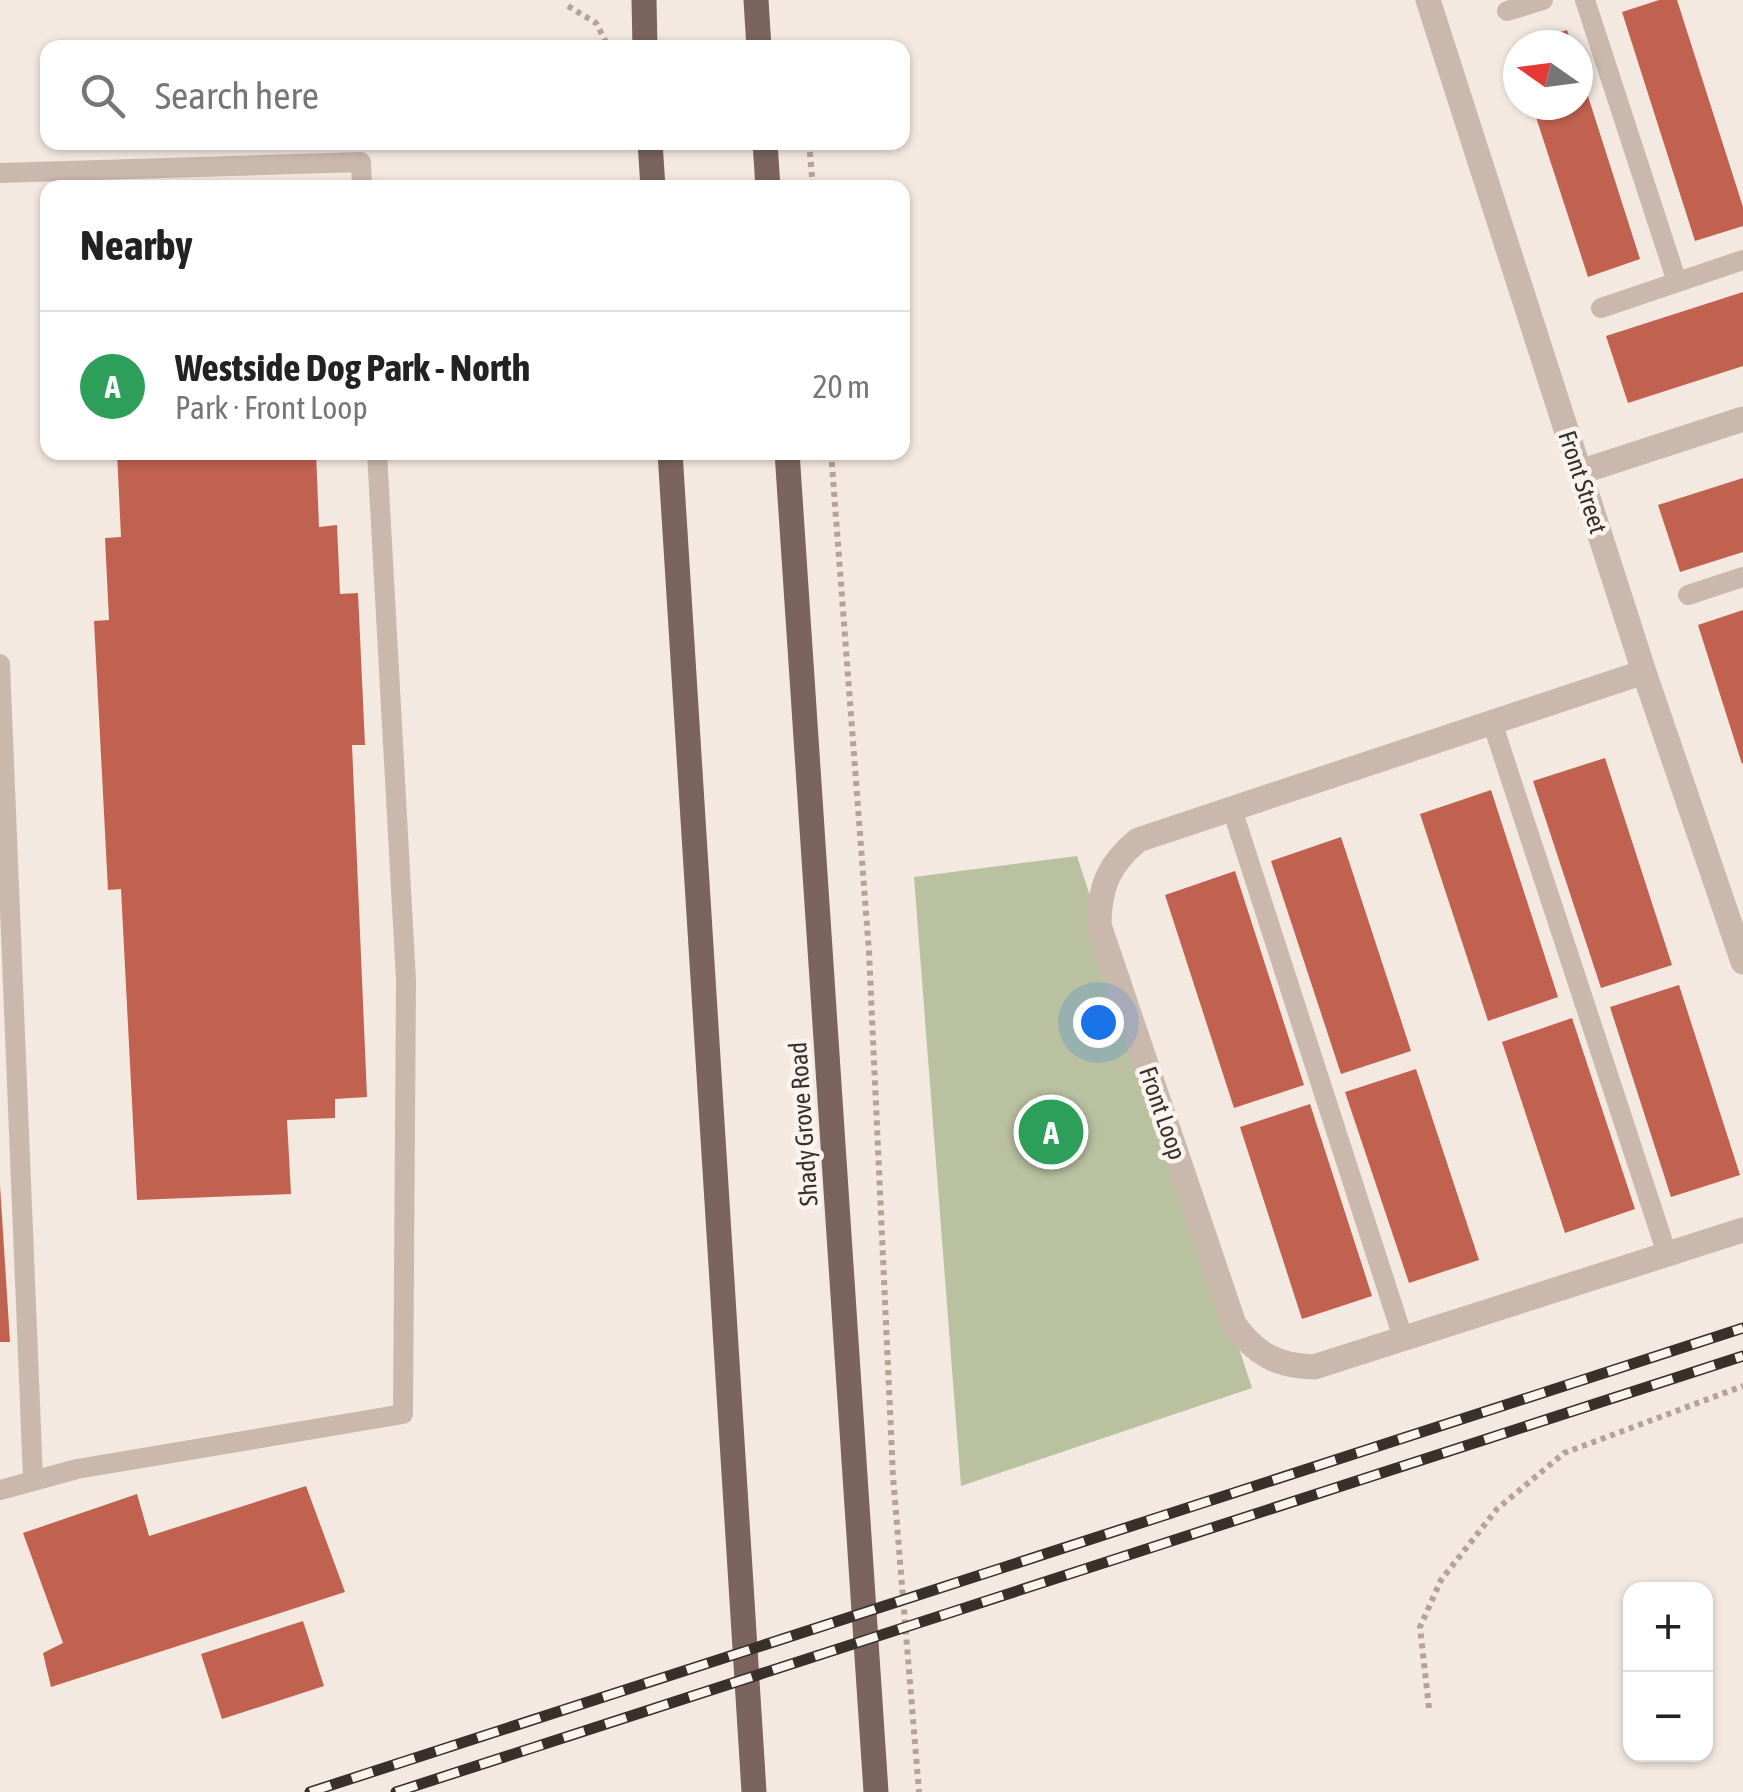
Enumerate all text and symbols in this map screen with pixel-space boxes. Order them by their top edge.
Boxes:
north arrow [1503,30,1593,120]
search box [40,40,910,150]
icon: search [75,68,130,123]
text: Search here [155,74,319,117]
text: Nearby [80,221,193,269]
text: Westside Dog Park - North [175,346,530,389]
text: A [105,368,120,405]
text: 20 m [812,368,870,405]
text: Park · Front Loop [175,389,368,426]
street label: Front Street [1553,427,1613,537]
your location [1073,997,1124,1048]
street label: Shady Grove Road [783,1041,823,1207]
street label: Front Loop [1134,1063,1192,1163]
pin: A [1018,1094,1084,1170]
map controls [1623,1582,1713,1762]
button: + [1623,1582,1713,1672]
button: − [1623,1672,1713,1762]

